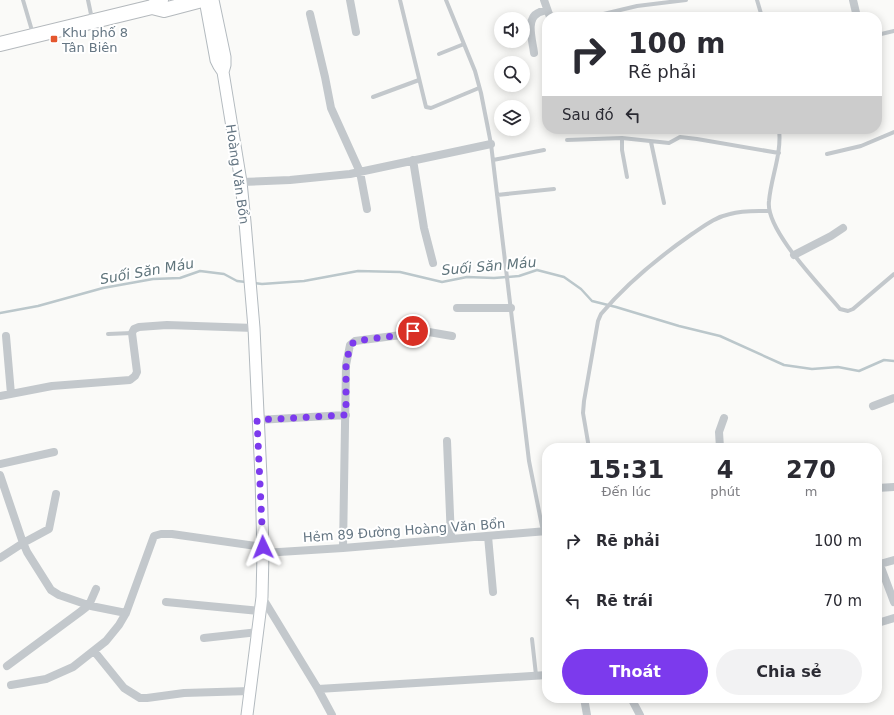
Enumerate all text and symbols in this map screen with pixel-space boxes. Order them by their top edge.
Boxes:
map controls [494,12,530,136]
button: sound [494,12,530,48]
place label: Khu phố 8 Tân Biên [61,25,128,55]
text: 100 m [628,27,725,60]
icon: right [562,28,614,80]
marker: Khu phố 8 Tân Biên [49,34,59,44]
button: search [494,56,530,92]
text: Rẽ phải [628,61,696,82]
button: layers [494,100,530,136]
icon: left [622,104,644,126]
text: Sau đó [562,106,614,124]
street label: Hoàng Văn Bổn [223,123,252,225]
water label: Suối Săn Máu [441,254,537,278]
water label: Suối Săn Máu [99,255,195,287]
pin [396,314,430,348]
icon: arrive [402,320,424,342]
text: 15:31 [588,456,664,484]
text: 4 [717,456,733,484]
text: 270 [786,456,836,484]
text: Đến lúc [601,484,651,499]
text: phút [710,484,740,499]
text: m [805,484,817,499]
street label: Hẻm 89 Đường Hoàng Văn Bổn [302,516,506,545]
position arrow [242,526,284,568]
icon: right [562,530,584,552]
text: Rẽ phải [596,532,660,550]
text: 100 m [814,532,862,550]
icon: left [562,590,584,612]
text: Rẽ trái [596,592,653,610]
text: 70 m [824,592,862,610]
button: Thoát [562,649,708,695]
button: Chia sẻ [716,649,862,695]

